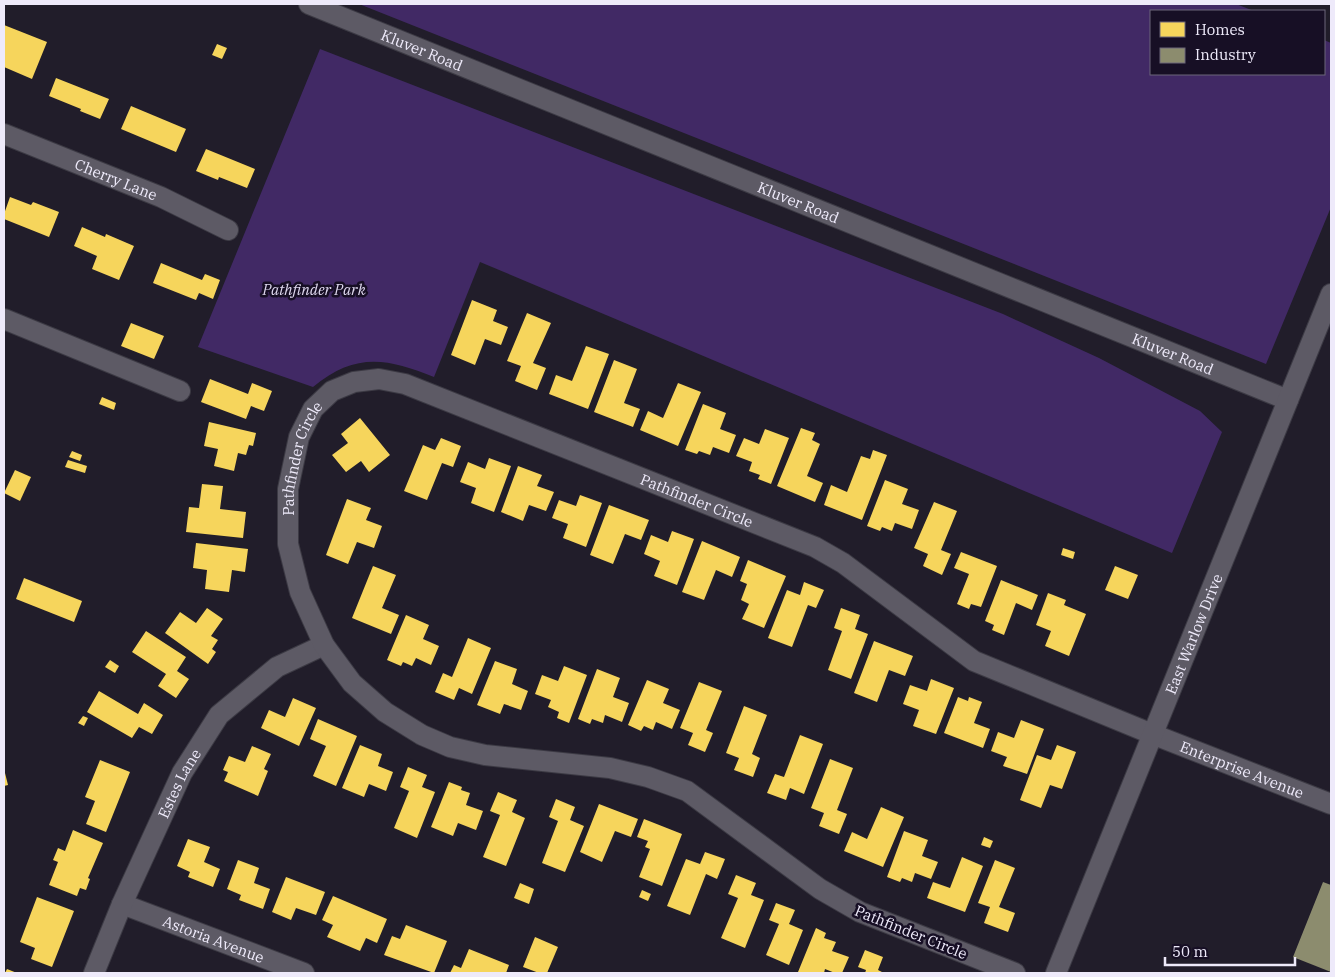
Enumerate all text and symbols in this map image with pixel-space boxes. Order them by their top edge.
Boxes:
legend [1150,10,1325,75]
text: Homes [1195,20,1245,39]
street label: Kluver Road [379,25,466,75]
text: Industry [1195,45,1256,64]
street label: Cherry Lane [72,154,160,204]
street label: Kluver Road [755,177,842,227]
park label: Pathfinder Park [261,280,366,299]
street label: Kluver Road [1129,328,1217,378]
street label: Pathfinder Circle [278,396,326,516]
street label: Pathfinder Circle [638,469,756,531]
street label: East Warlow Drive [1161,571,1226,697]
street label: Enterprise Avenue [1177,736,1307,802]
street label: Estes Lane [153,745,205,821]
street label: Pathfinder Circle [852,901,970,963]
street label: Astoria Avenue [160,911,267,967]
scale bar [1165,934,1295,966]
text: 50 m [1172,942,1208,961]

